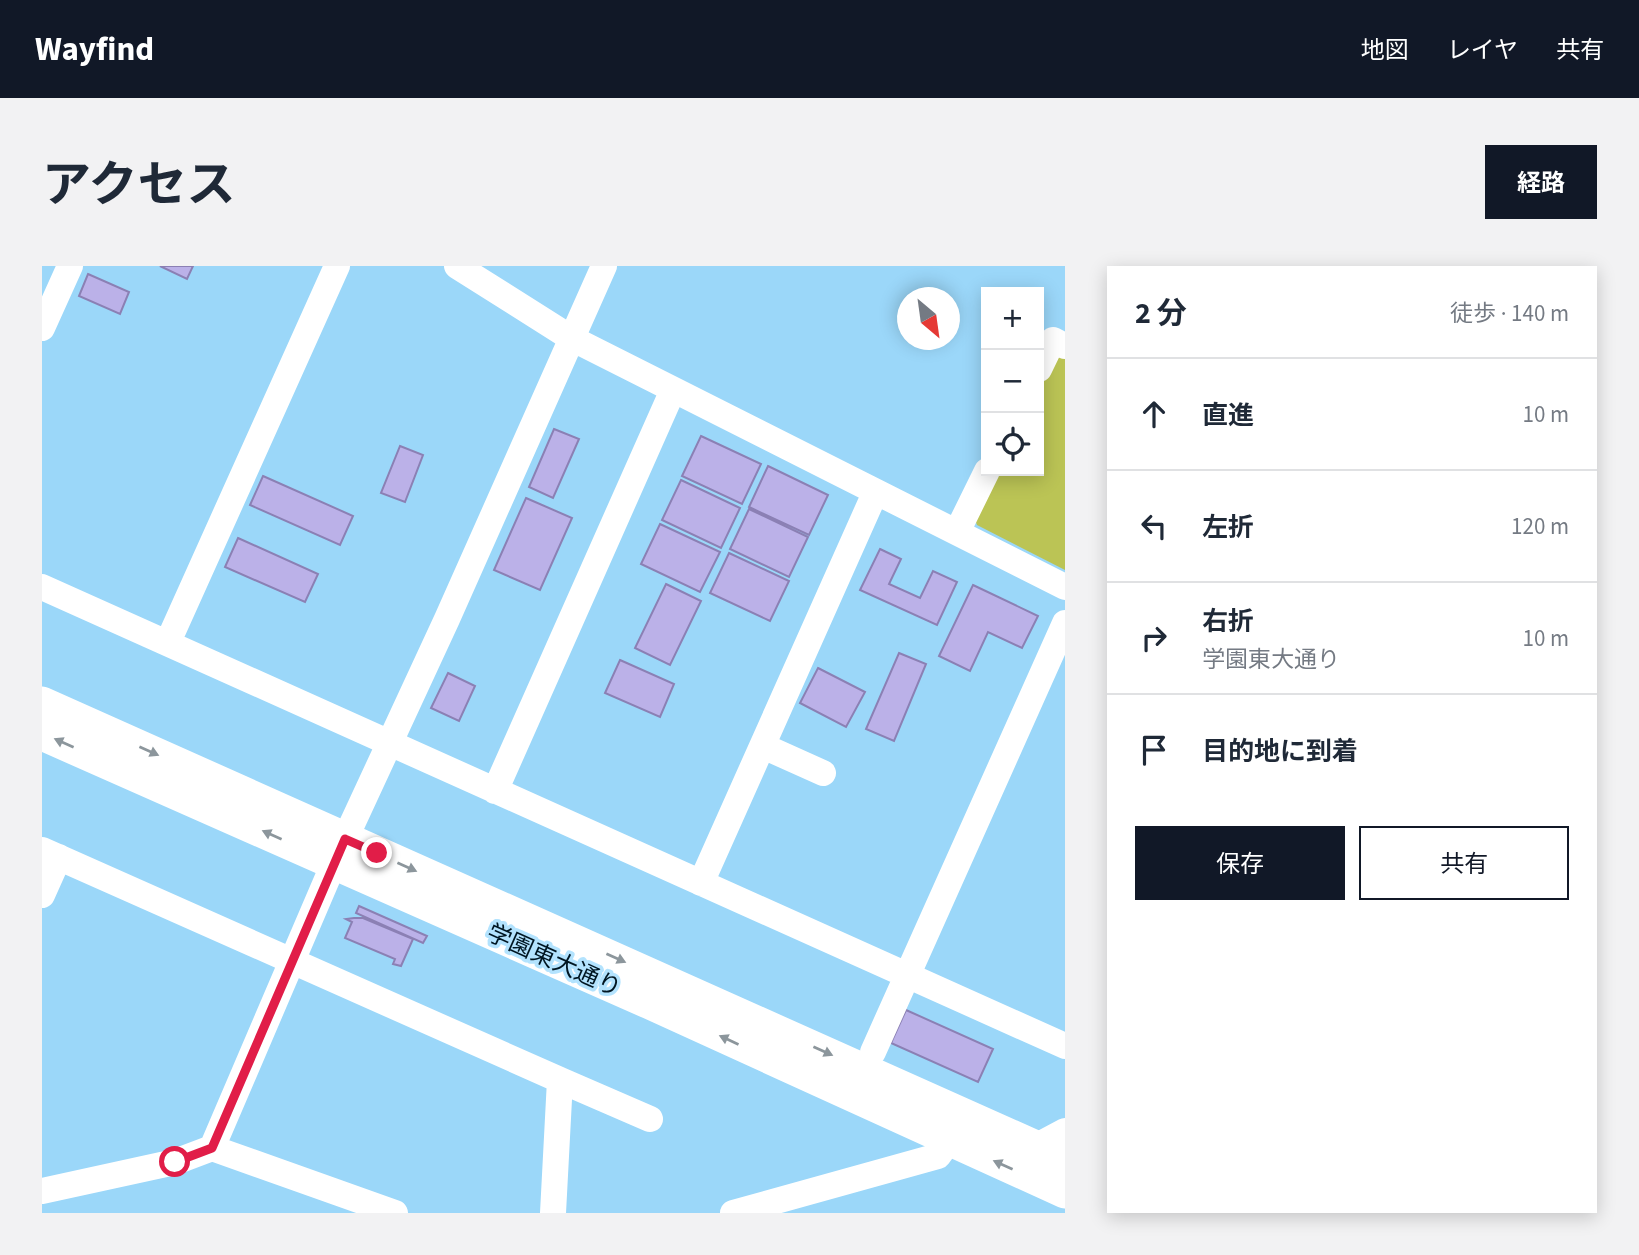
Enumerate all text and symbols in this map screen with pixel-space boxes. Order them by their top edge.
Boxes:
text: Wayfind [35,26,154,73]
text: 地図 [1361,33,1409,68]
text: レイヤ [1447,33,1518,68]
text: 共有 [1556,33,1604,68]
button: 経路 [1485,145,1597,219]
text: アクセス [42,151,236,221]
north arrow [897,287,960,350]
map controls [981,287,1044,476]
button: + [981,287,1044,350]
text: 2 分 [1135,292,1187,335]
text: 徒歩 · 140 m [1450,297,1569,330]
button: − [981,350,1044,413]
icon: ahead [1135,395,1173,433]
text: 直進 [1202,397,1254,434]
text: 10 m [1522,398,1569,431]
button: locate [981,413,1044,476]
icon: left [1135,507,1173,545]
text: 左折 [1202,509,1254,546]
text: 120 m [1511,510,1569,543]
text: 右折 [1202,603,1254,640]
icon: right [1135,619,1173,657]
text: 10 m [1522,622,1569,655]
text: 学園東大通り [1202,643,1340,676]
icon: arrive [1135,731,1173,769]
text: 目的地に到着 [1202,733,1358,770]
one-way arrow [54,737,74,749]
one-way arrow [139,745,159,757]
button: 保存 [1135,826,1345,900]
button: 共有 [1359,826,1569,900]
one-way arrow [262,829,282,841]
route end [361,837,392,868]
one-way arrow [397,862,418,873]
street label: 学園東大通り [481,916,627,1006]
one-way arrow [606,952,626,964]
one-way arrow [719,1034,739,1046]
one-way arrow [813,1045,833,1057]
route start [159,1146,190,1177]
one-way arrow [992,1159,1013,1170]

